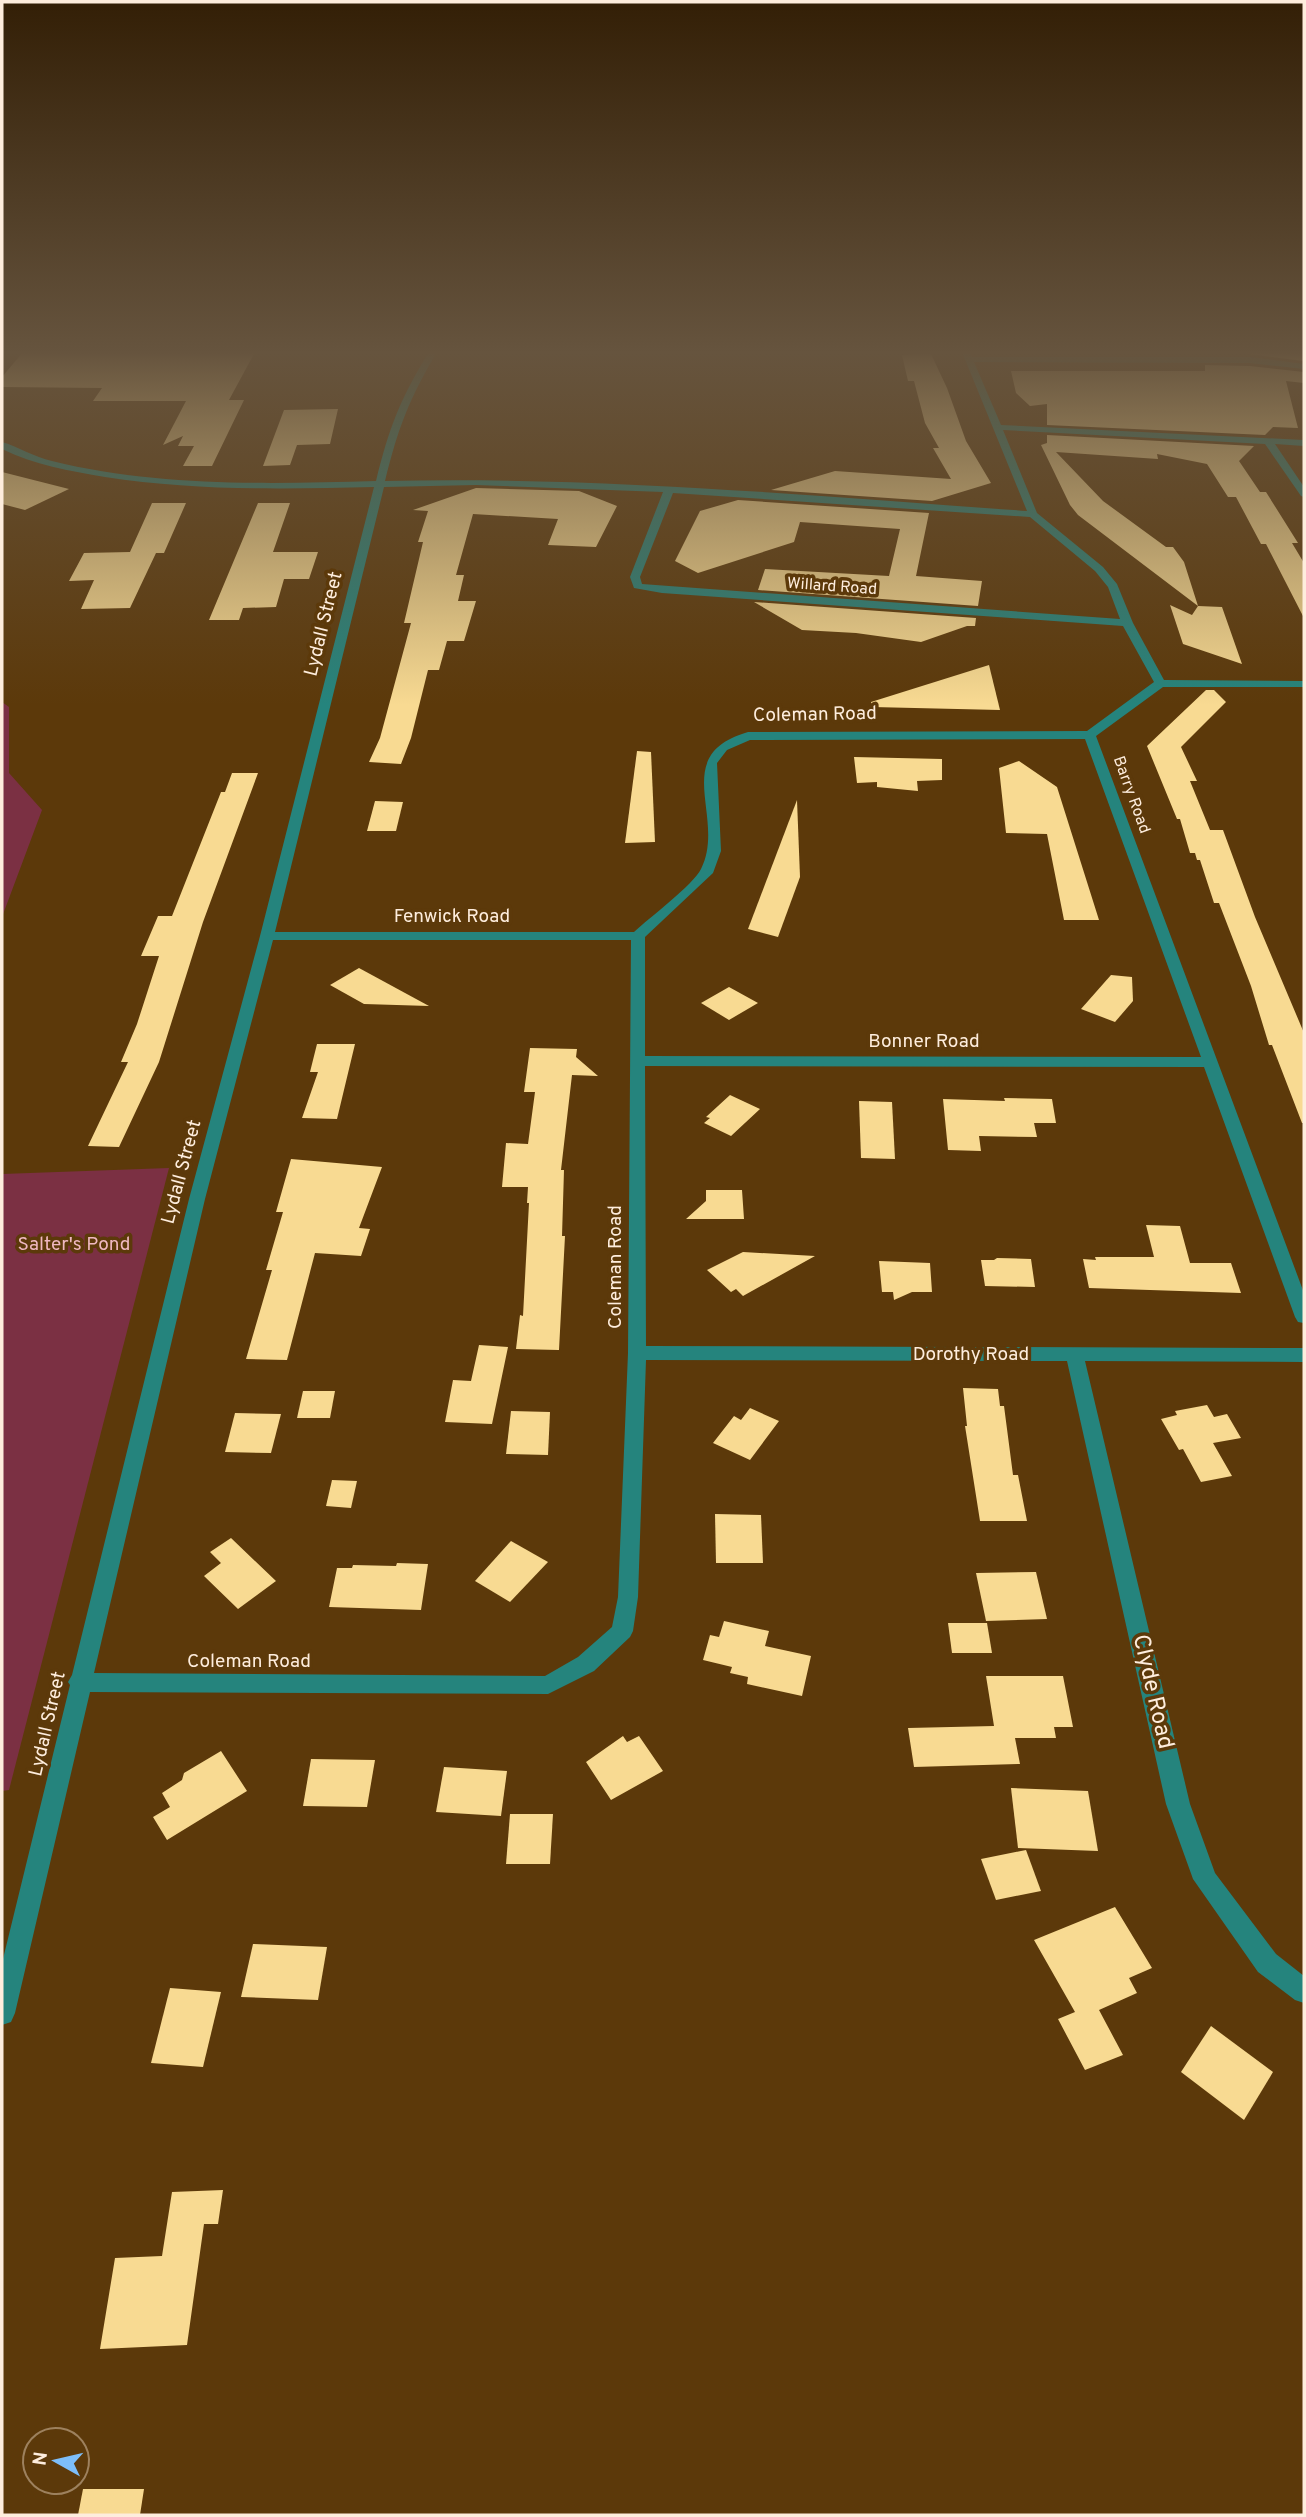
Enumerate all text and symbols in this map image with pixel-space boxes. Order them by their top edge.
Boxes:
street label: Lydall Street [299,569,349,679]
street label: Willard Road [786,574,878,600]
street label: Coleman Road [753,702,877,728]
street label: Barry Road [1108,754,1154,836]
street label: Fenwick Road [394,905,510,929]
street label: Bonner Road [868,1030,980,1054]
street label: Lydall Street [157,1117,207,1227]
street label: Coleman Road [604,1205,628,1329]
park label: Salter's Pond [18,1233,130,1257]
street label: Dorothy Road [913,1343,1029,1367]
street label: Clyde Road [1125,1632,1179,1752]
street label: Coleman Road [187,1650,311,1674]
street label: Lydall Street [24,1669,72,1779]
north arrow [21,2426,91,2496]
text: N [28,2450,54,2467]

